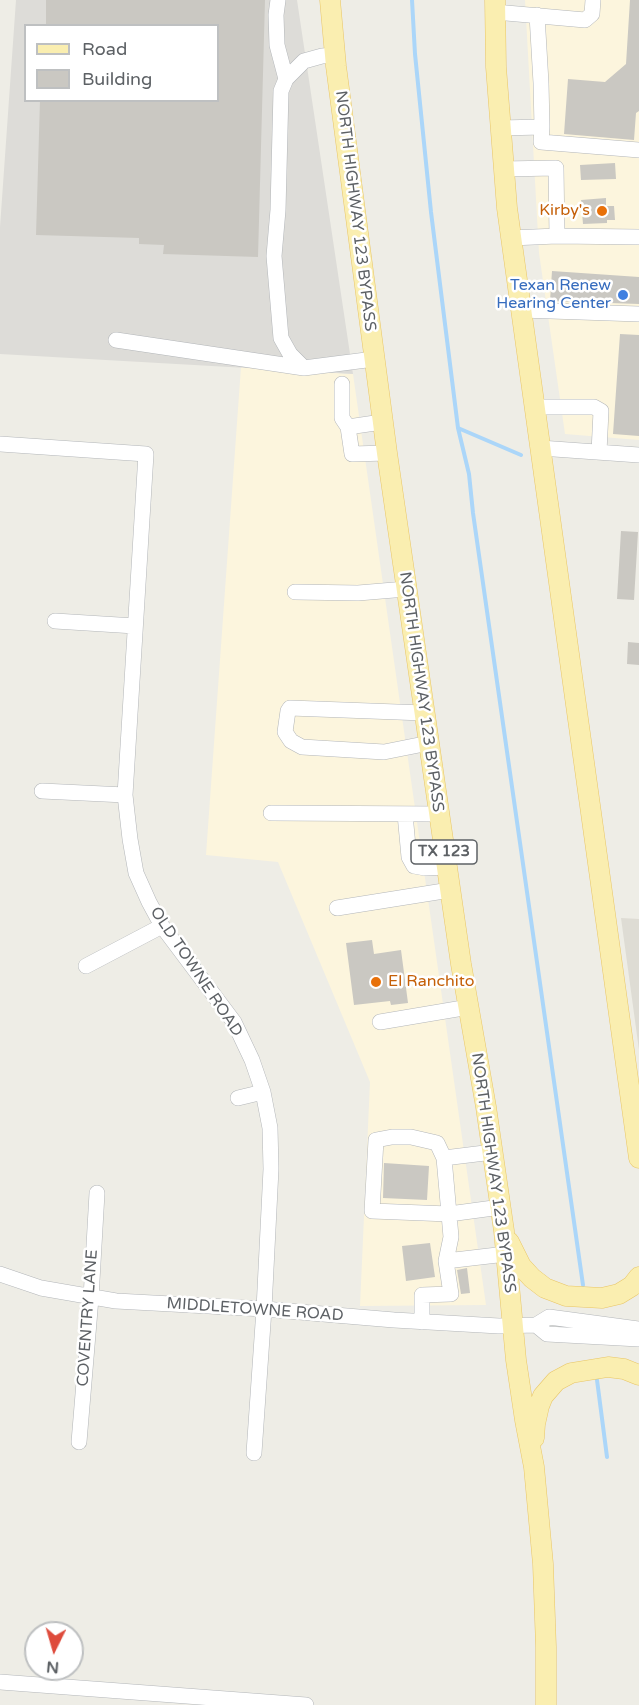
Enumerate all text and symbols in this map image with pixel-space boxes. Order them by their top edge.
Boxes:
legend [24,24,219,102]
text: Road [82,38,127,60]
text: Building [82,68,152,90]
street label: NORTH HIGHWAY 123 BYPASS [331,90,379,332]
place label: Kirby's [539,201,590,221]
marker: Kirby's [595,204,609,218]
place label: Texan Renew Hearing Center [496,276,611,314]
marker: Texan Renew Hearing Center [616,288,630,302]
street label: NORTH HIGHWAY 123 BYPASS [395,571,447,813]
road number: TX 123 [411,840,477,864]
street label: OLD TOWNE ROAD [145,904,247,1040]
place label: El Ranchito [388,972,474,992]
marker: El Ranchito [369,975,383,989]
street label: NORTH HIGHWAY 123 BYPASS [467,1052,519,1294]
street label: COVENTRY LANE [74,1249,102,1387]
street label: MIDDLETOWNE ROAD [166,1294,344,1326]
north arrow [24,1621,84,1681]
text: N [45,1656,60,1677]

